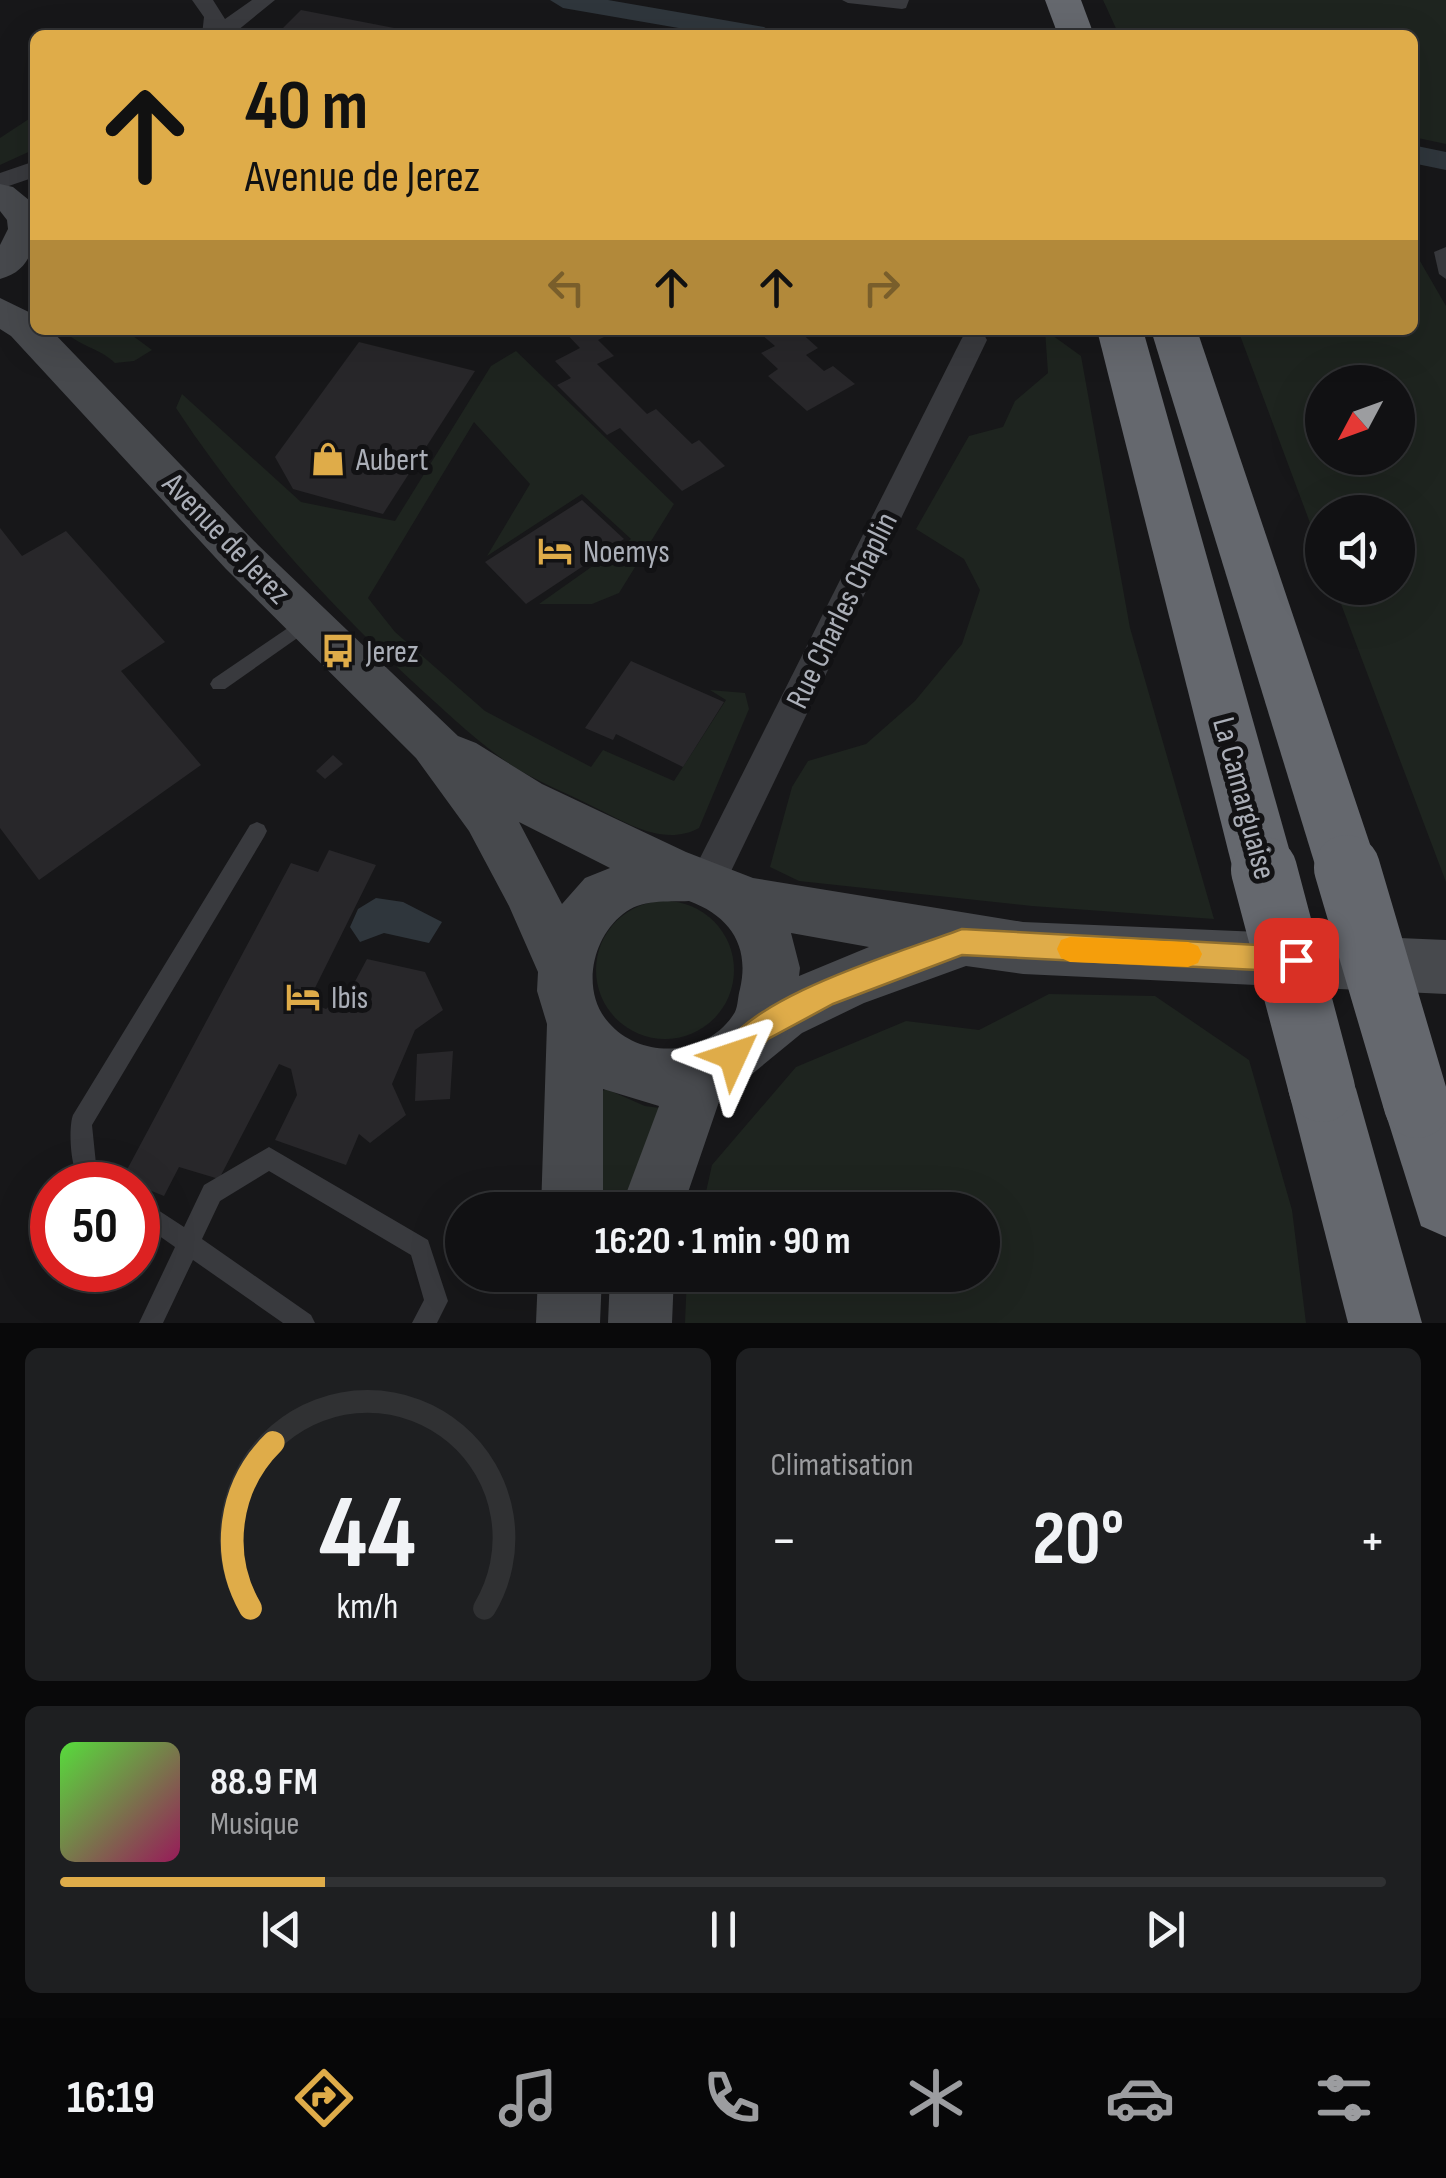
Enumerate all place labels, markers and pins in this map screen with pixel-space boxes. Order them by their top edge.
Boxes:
shop icon: Aubert [309,440,347,478]
place label: Aubert [355,441,429,480]
hotel icon: Noemys [536,532,574,570]
place label: Noemys [583,533,670,572]
bus stop icon: Jerez [319,632,357,670]
place label: Jerez [365,633,418,672]
pin [1254,918,1339,1003]
hotel icon: Ibis [284,978,322,1016]
place label: Ibis [331,979,368,1018]

